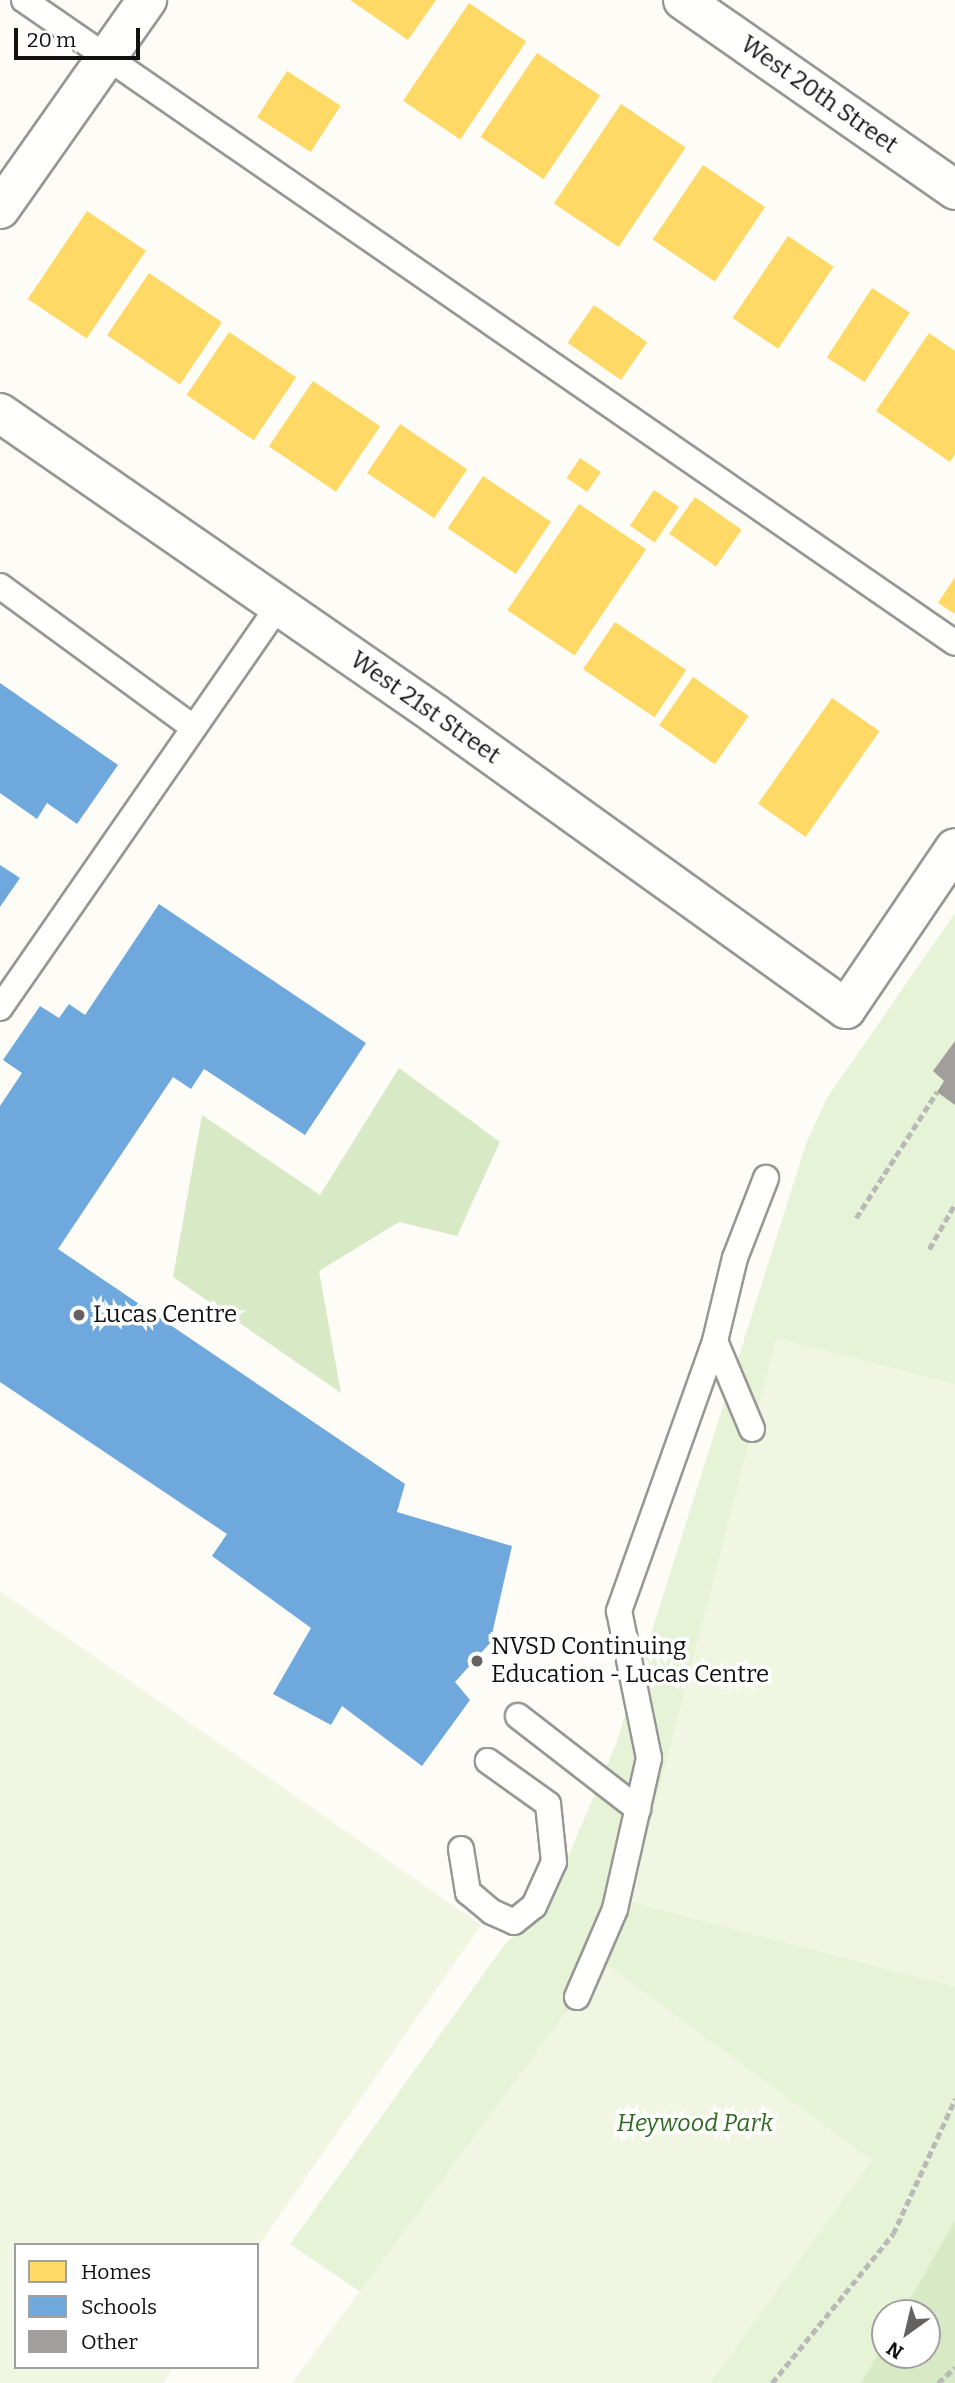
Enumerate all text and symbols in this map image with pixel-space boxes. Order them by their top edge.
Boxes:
scale bar [18,14,144,58]
text: 20 m [27,27,76,53]
street label: West 20th Street [735,30,903,160]
street label: West 21st Street [344,646,506,770]
place label: Lucas Centre [93,1301,237,1329]
marker: Lucas Centre [71,1307,87,1323]
place label: NVSD Continuing Education - Lucas Centre [491,1633,769,1689]
marker: NVSD Continuing Education - Lucas Centre [469,1653,485,1669]
park label: Heywood Park [617,2110,773,2138]
legend [14,2243,259,2369]
text: Homes [81,2259,151,2285]
text: Schools [81,2294,157,2320]
north arrow [871,2299,941,2369]
text: Other [81,2329,138,2355]
text: N [883,2337,908,2364]

